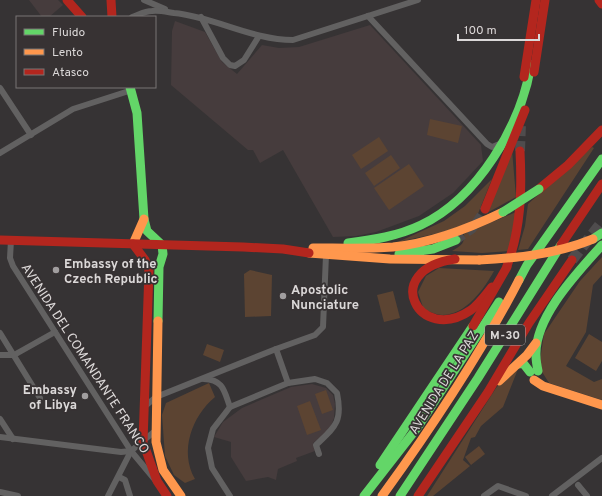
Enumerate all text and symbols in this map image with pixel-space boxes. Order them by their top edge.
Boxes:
legend [16,16,156,88]
scale bar [458,16,539,42]
text: 100 m [464,23,497,39]
text: Fluido [52,25,85,41]
text: Lento [52,45,83,61]
text: Atasco [52,65,89,81]
place label: Embassy of the Czech Republic [64,257,158,288]
street label: AVENIDA DEL COMANDANTE FRANCO [17,261,152,457]
marker: Embassy of the Czech Republic [51,265,61,275]
place label: Apostolic Nunciature [291,283,359,314]
marker: Apostolic Nunciature [278,291,288,301]
road number: M-30 [485,325,525,345]
street label: AVENIDA DE LA PAZ [406,329,483,438]
place label: Embassy of Libya [23,383,78,414]
marker: Embassy of Libya [80,391,90,401]

